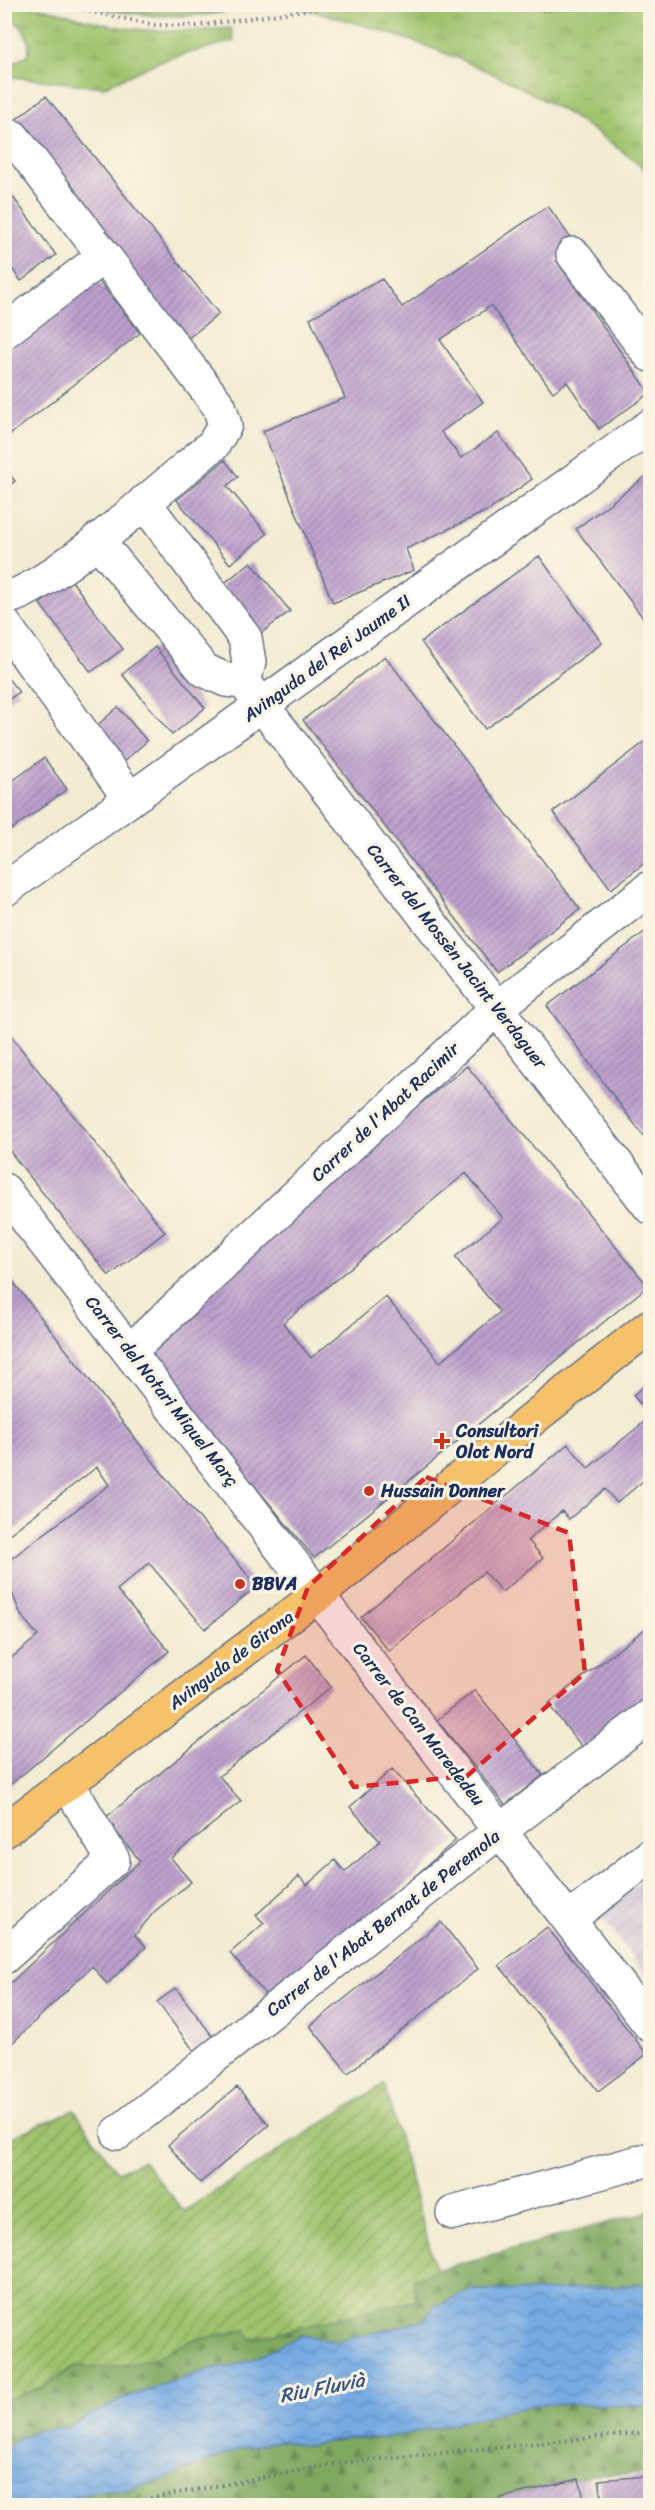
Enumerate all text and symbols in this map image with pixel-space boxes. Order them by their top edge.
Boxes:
street label: Avinguda del Rei Jaume II [235,585,419,731]
street label: Carrer del Mossèn Jacint Verdaguer [358,836,557,1077]
street label: Carrer de l'Abat Racimir [303,1033,468,1190]
street label: Carrer del Notari Miquel Març [77,1288,247,1494]
place label: Consultori Olot Nord [455,1415,539,1468]
marker: Consultori Olot Nord [433,1432,451,1450]
place label: Hussain Donner [380,1475,506,1507]
marker: Hussain Donner [362,1484,376,1498]
place label: BBVA [252,1568,297,1600]
marker: BBVA [233,1577,247,1591]
street label: Avinguda de Girona [160,1602,301,1719]
street label: Carrer de Can Marededeu [344,1635,494,1813]
street label: Carrer de l'Abat Bernat de Peremola [259,1820,508,2025]
water label: Riu Fluvià [277,2362,369,2413]

